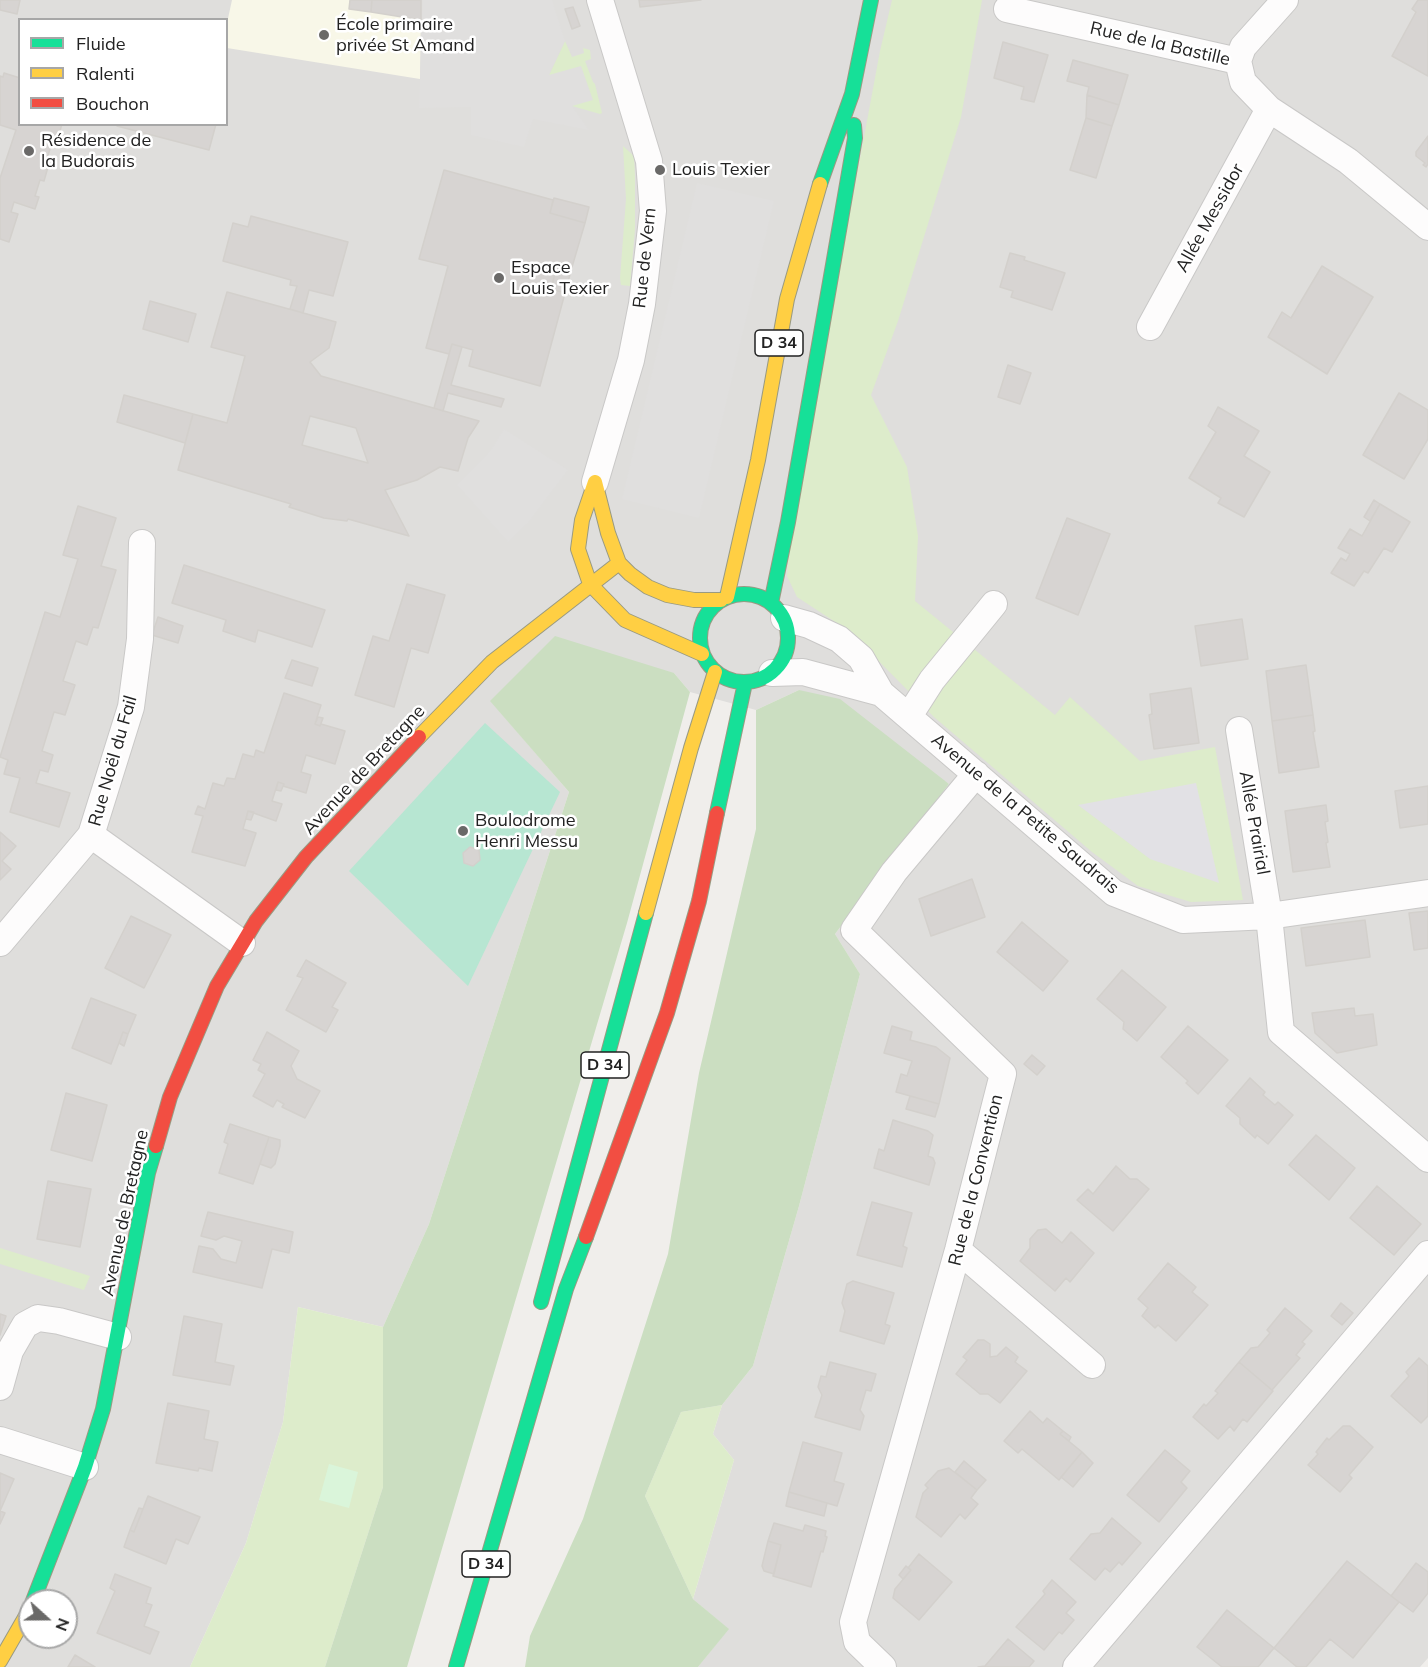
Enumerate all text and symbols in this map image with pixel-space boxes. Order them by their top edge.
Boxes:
place label: École primaire privée St Amand [336,14,475,57]
street label: Rue de la Bastille [1088,17,1232,71]
legend [18,18,228,126]
marker: École primaire privée St Amand [317,28,331,42]
text: Fluide [76,32,126,55]
text: Ralenti [76,62,134,85]
text: Bouchon [76,92,149,115]
place label: Résidence de la Budorais [41,130,151,172]
marker: Résidence de la Budorais [22,144,36,158]
place label: Louis Texier [672,159,770,181]
street label: Allée Messidor [1171,160,1249,276]
marker: Louis Texier [653,163,667,177]
street label: Rue de Vern [629,207,661,309]
place label: Espace Louis Texier [511,257,609,300]
marker: Espace Louis Texier [492,271,506,285]
road number: D 34 [755,330,803,356]
street label: Rue Noël du Fail [84,693,142,829]
street label: Avenue de Bretagne [298,701,430,839]
street label: Avenue de la Petite Saudrais [927,729,1123,899]
street label: Allée Prairial [1234,769,1274,877]
place label: Boulodrome Henri Messu [475,810,578,852]
marker: Boulodrome Henri Messu [456,824,470,838]
road number: D 34 [581,1052,629,1078]
street label: Rue de la Convention [944,1092,1008,1268]
street label: Avenue de Bretagne [97,1128,153,1298]
road number: D 34 [462,1551,510,1577]
north arrow [18,1589,78,1649]
text: N [51,1616,74,1634]

